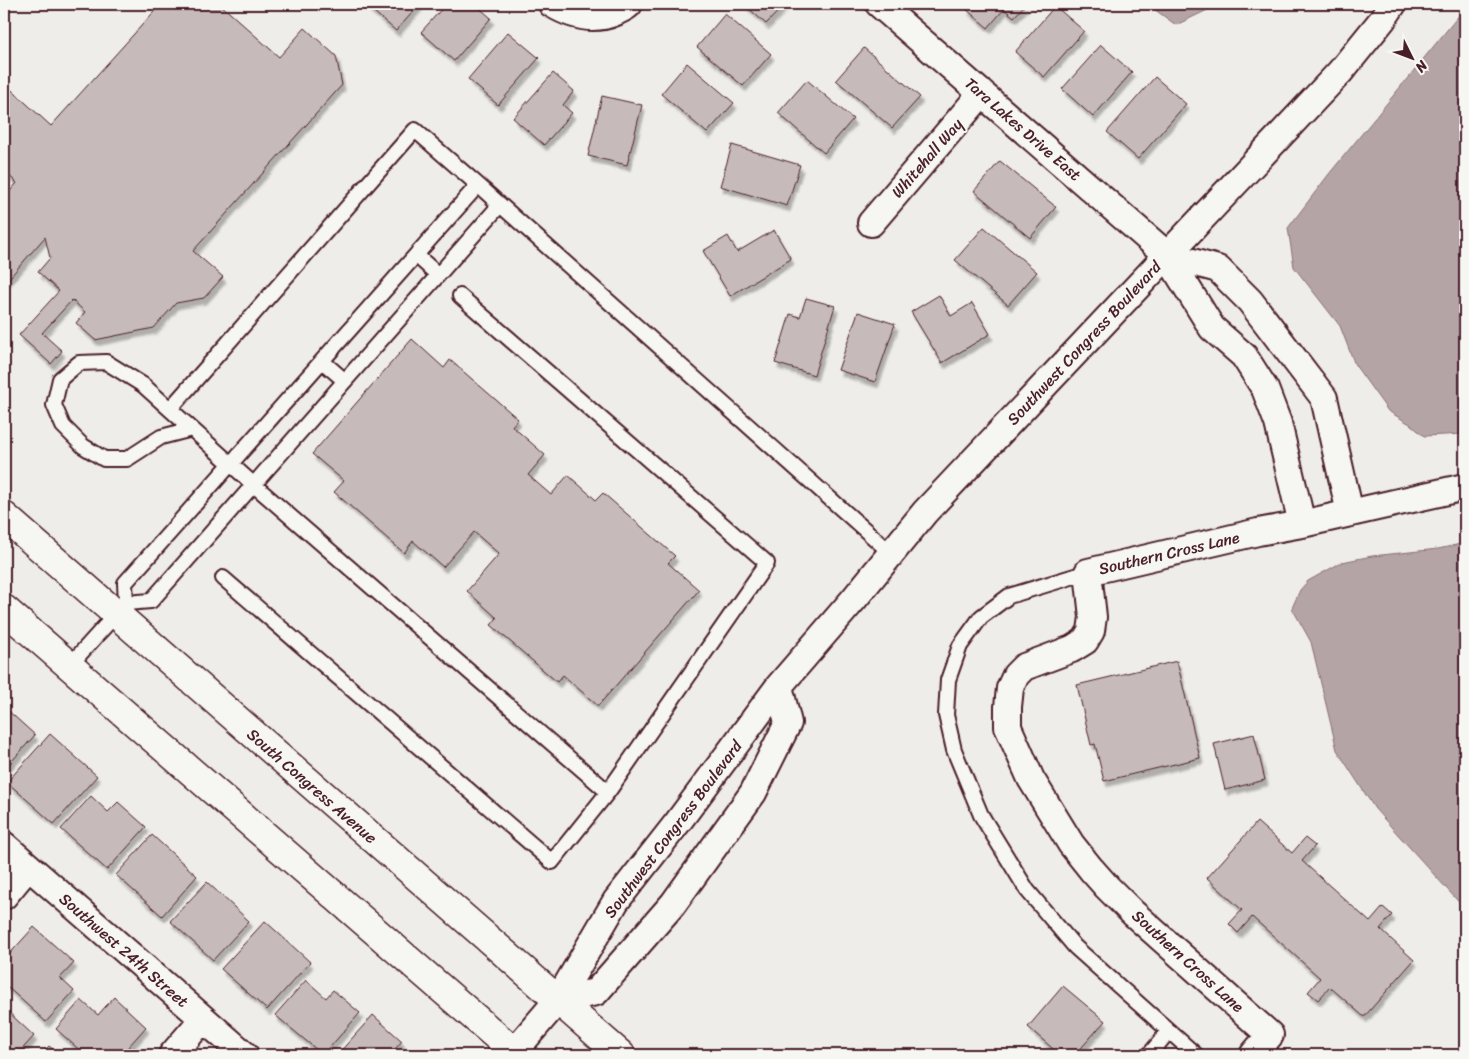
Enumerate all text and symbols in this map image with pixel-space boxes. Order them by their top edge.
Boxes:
north arrow [1386,32,1436,82]
text: N [1409,54,1434,79]
street label: Tara Lakes Drive East [958,70,1088,188]
street label: Whitehall Way [884,111,971,205]
street label: Southwest Congress Boulevard [999,253,1170,432]
street label: Southern Cross Lane [1096,523,1243,583]
street label: South Congress Avenue [240,721,384,851]
street label: Southwest Congress Boulevard [596,732,751,924]
street label: Southwest 24th Street [52,885,196,1015]
street label: Southern Cross Lane [1125,902,1251,1020]

